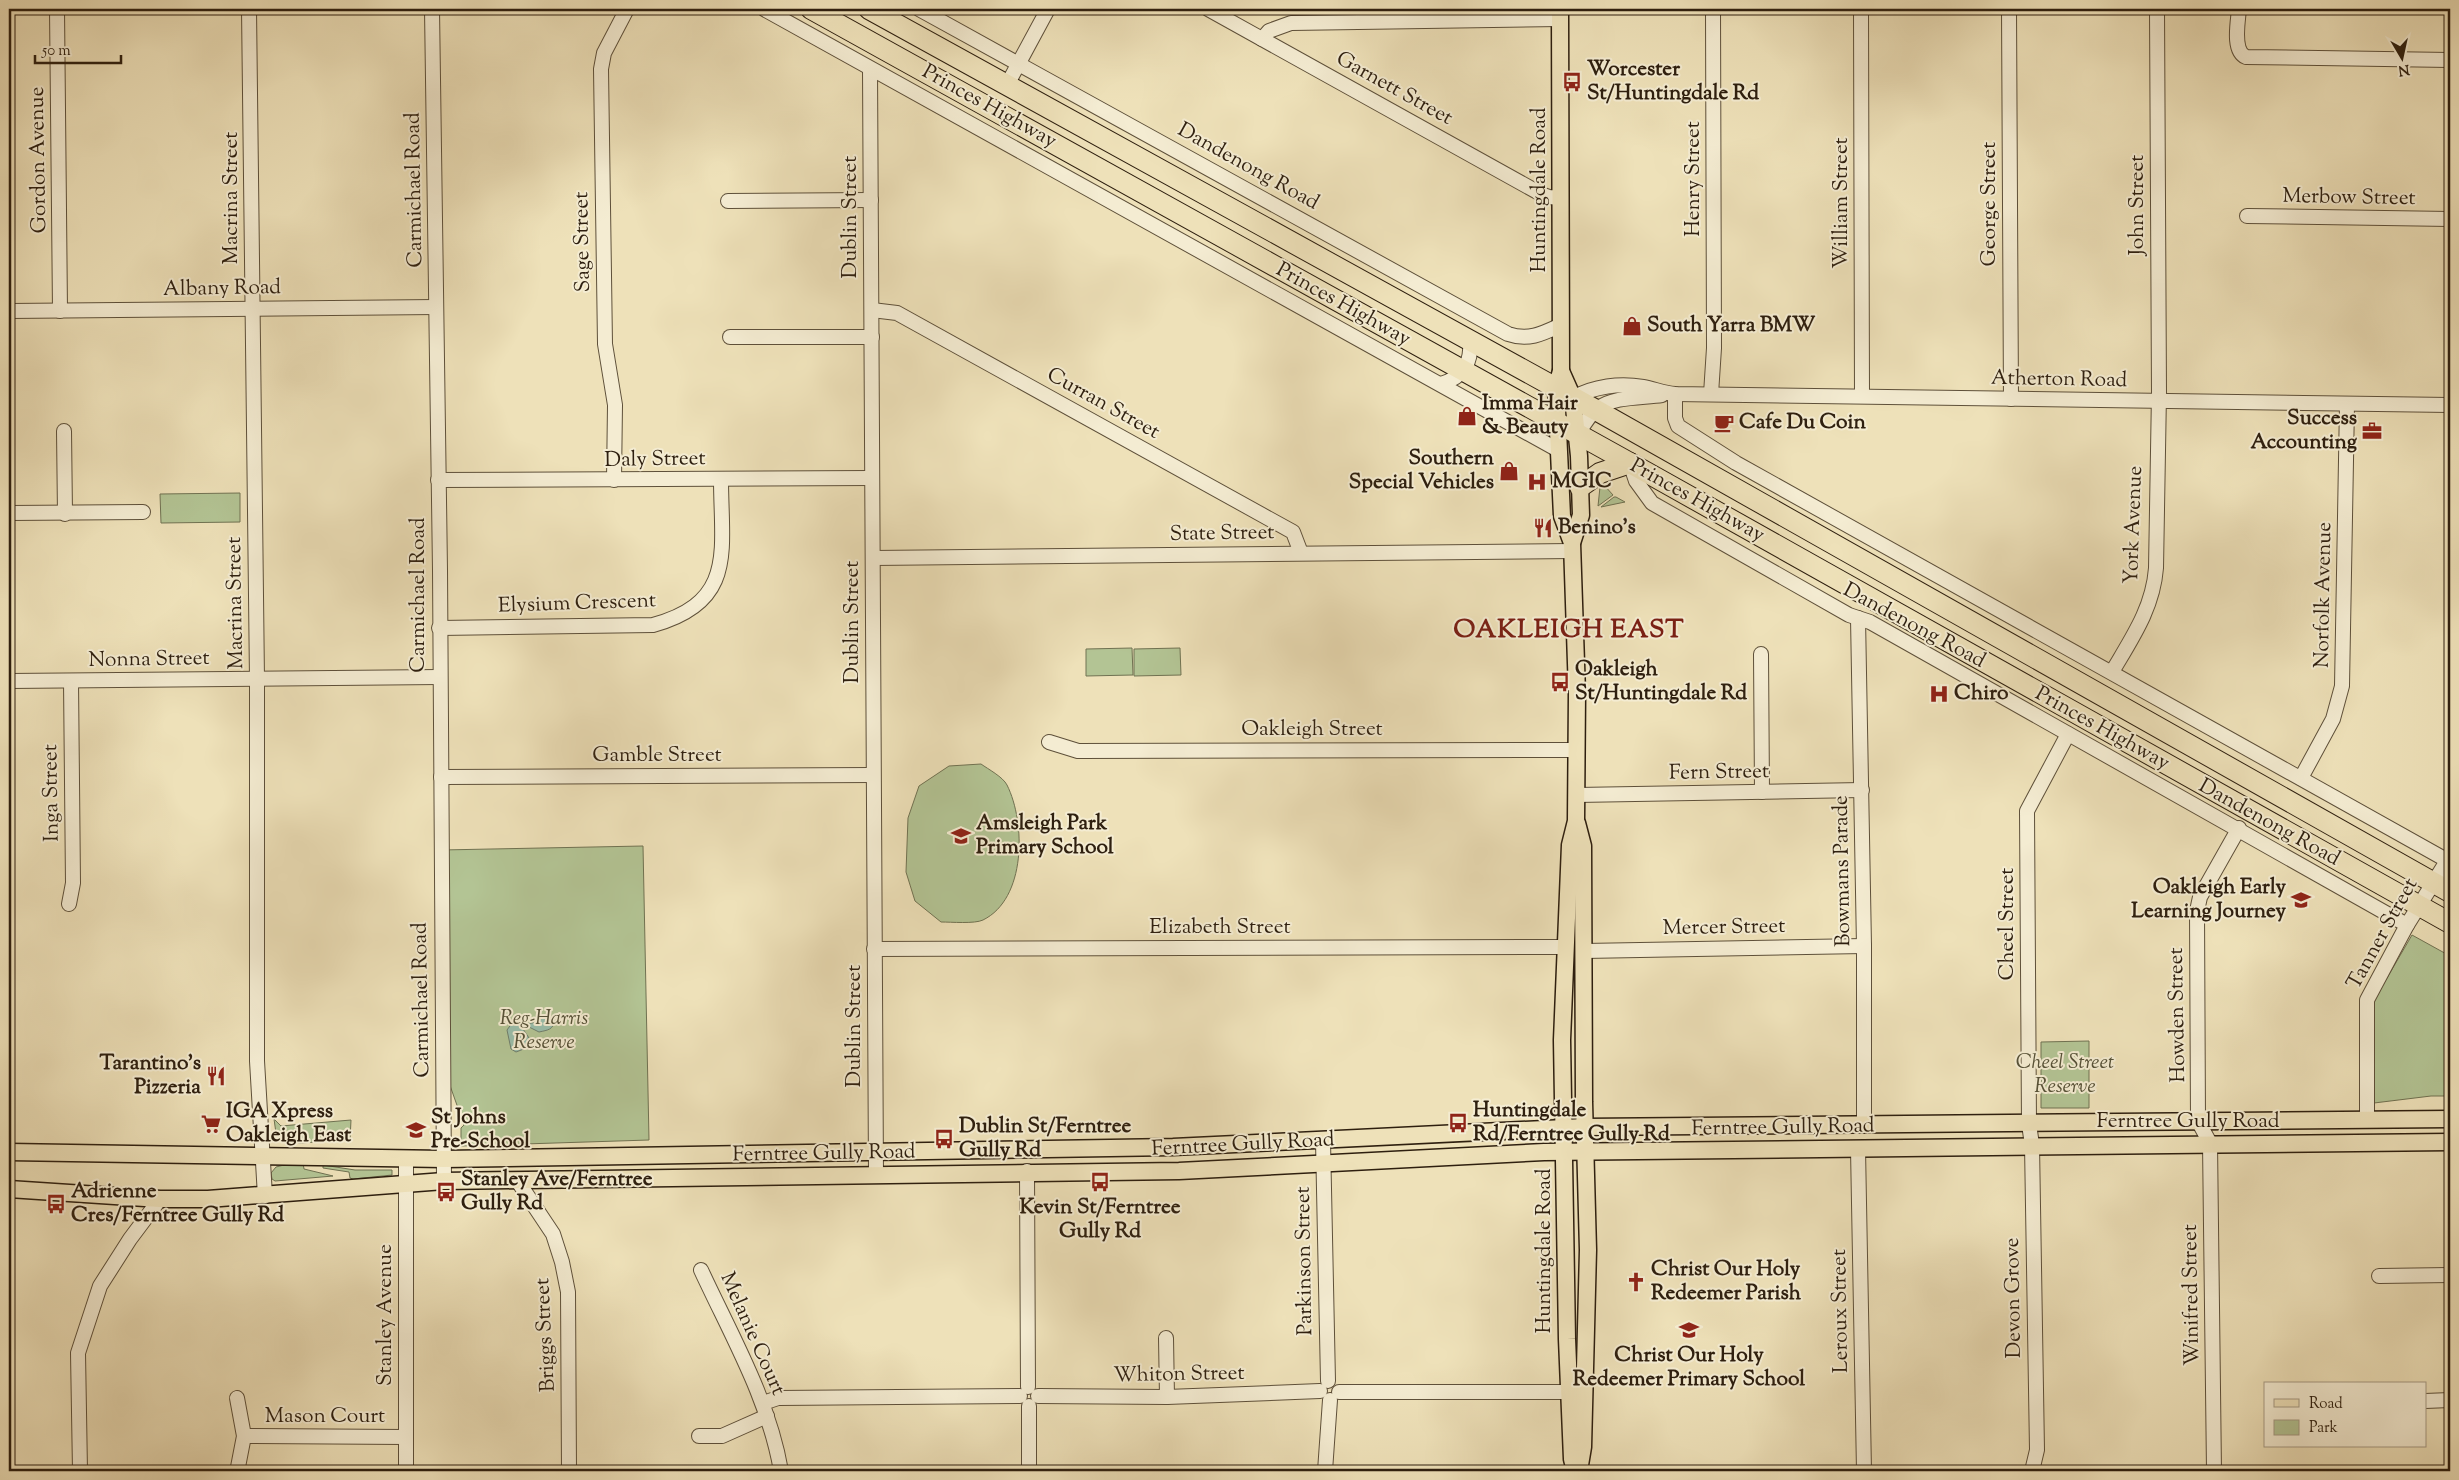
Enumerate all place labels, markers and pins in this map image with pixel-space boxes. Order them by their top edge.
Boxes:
place label: Worcester St/Huntingdale Rd [1587,55,1759,109]
bus stop icon: Worcester St/Huntingdale Rd [1561,71,1583,93]
place label: South Yarra BMW [1647,311,1816,341]
shop icon: South Yarra BMW [1621,315,1643,337]
place label: Imma Hair & Beauty [1482,389,1578,443]
place label: Success Accounting [2251,404,2358,458]
shop icon: Imma Hair & Beauty [1456,405,1478,427]
place label: Cafe Du Coin [1739,408,1866,438]
cafe icon: Cafe Du Coin [1713,412,1735,434]
office icon: Success Accounting [2361,420,2383,442]
place label: Southern Special Vehicles [1349,444,1495,498]
shop icon: Southern Special Vehicles [1498,460,1520,482]
place label: MGIC [1552,467,1612,497]
hospital icon: MGIC [1526,471,1548,493]
place label: Benino's [1558,513,1636,543]
restaurant icon: Benino's [1532,517,1554,539]
place label: Oakleigh St/Huntingdale Rd [1575,655,1747,709]
bus stop icon: Oakleigh St/Huntingdale Rd [1549,671,1571,693]
place label: Chiro [1954,679,2009,709]
hospital icon: Chiro [1928,683,1950,705]
place label: Amsleigh Park Primary School [976,809,1114,863]
school or university icon: Amsleigh Park Primary School [950,825,972,847]
place label: Oakleigh Early Learning Journey [2131,873,2287,927]
school or university icon: Oakleigh Early Learning Journey [2290,889,2312,911]
place label: Tarantino's Pizzeria [100,1049,201,1103]
restaurant icon: Tarantino's Pizzeria [205,1065,227,1087]
place label: Huntingdale Rd/Ferntree Gully Rd [1473,1096,1670,1150]
place label: IGA Xpress Oakleigh East [226,1097,352,1151]
place label: St Johns Pre-School [431,1103,530,1157]
place label: Dublin St/Ferntree Gully Rd [959,1112,1131,1166]
bus stop icon: Huntingdale Rd/Ferntree Gully Rd [1447,1112,1469,1134]
supermarket icon: IGA Xpress Oakleigh East [200,1113,222,1135]
school or university icon: St Johns Pre-School [405,1119,427,1141]
bus stop icon: Dublin St/Ferntree Gully Rd [933,1128,955,1150]
place label: Stanley Ave/Ferntree Gully Rd [461,1165,653,1219]
bus stop icon: Kevin St/Ferntree Gully Rd [1089,1171,1111,1193]
place label: Adrienne Cres/Ferntree Gully Rd [71,1177,284,1231]
bus stop icon: Stanley Ave/Ferntree Gully Rd [435,1181,457,1203]
bus stop icon: Adrienne Cres/Ferntree Gully Rd [45,1193,67,1215]
place label: Kevin St/Ferntree Gully Rd [1019,1193,1181,1247]
place label: Christ Our Holy Redeemer Parish [1651,1255,1802,1309]
church icon: Christ Our Holy Redeemer Parish [1625,1271,1647,1293]
school or university icon: Christ Our Holy Redeemer Primary School [1678,1319,1700,1341]
place label: Christ Our Holy Redeemer Primary School [1573,1341,1805,1395]

